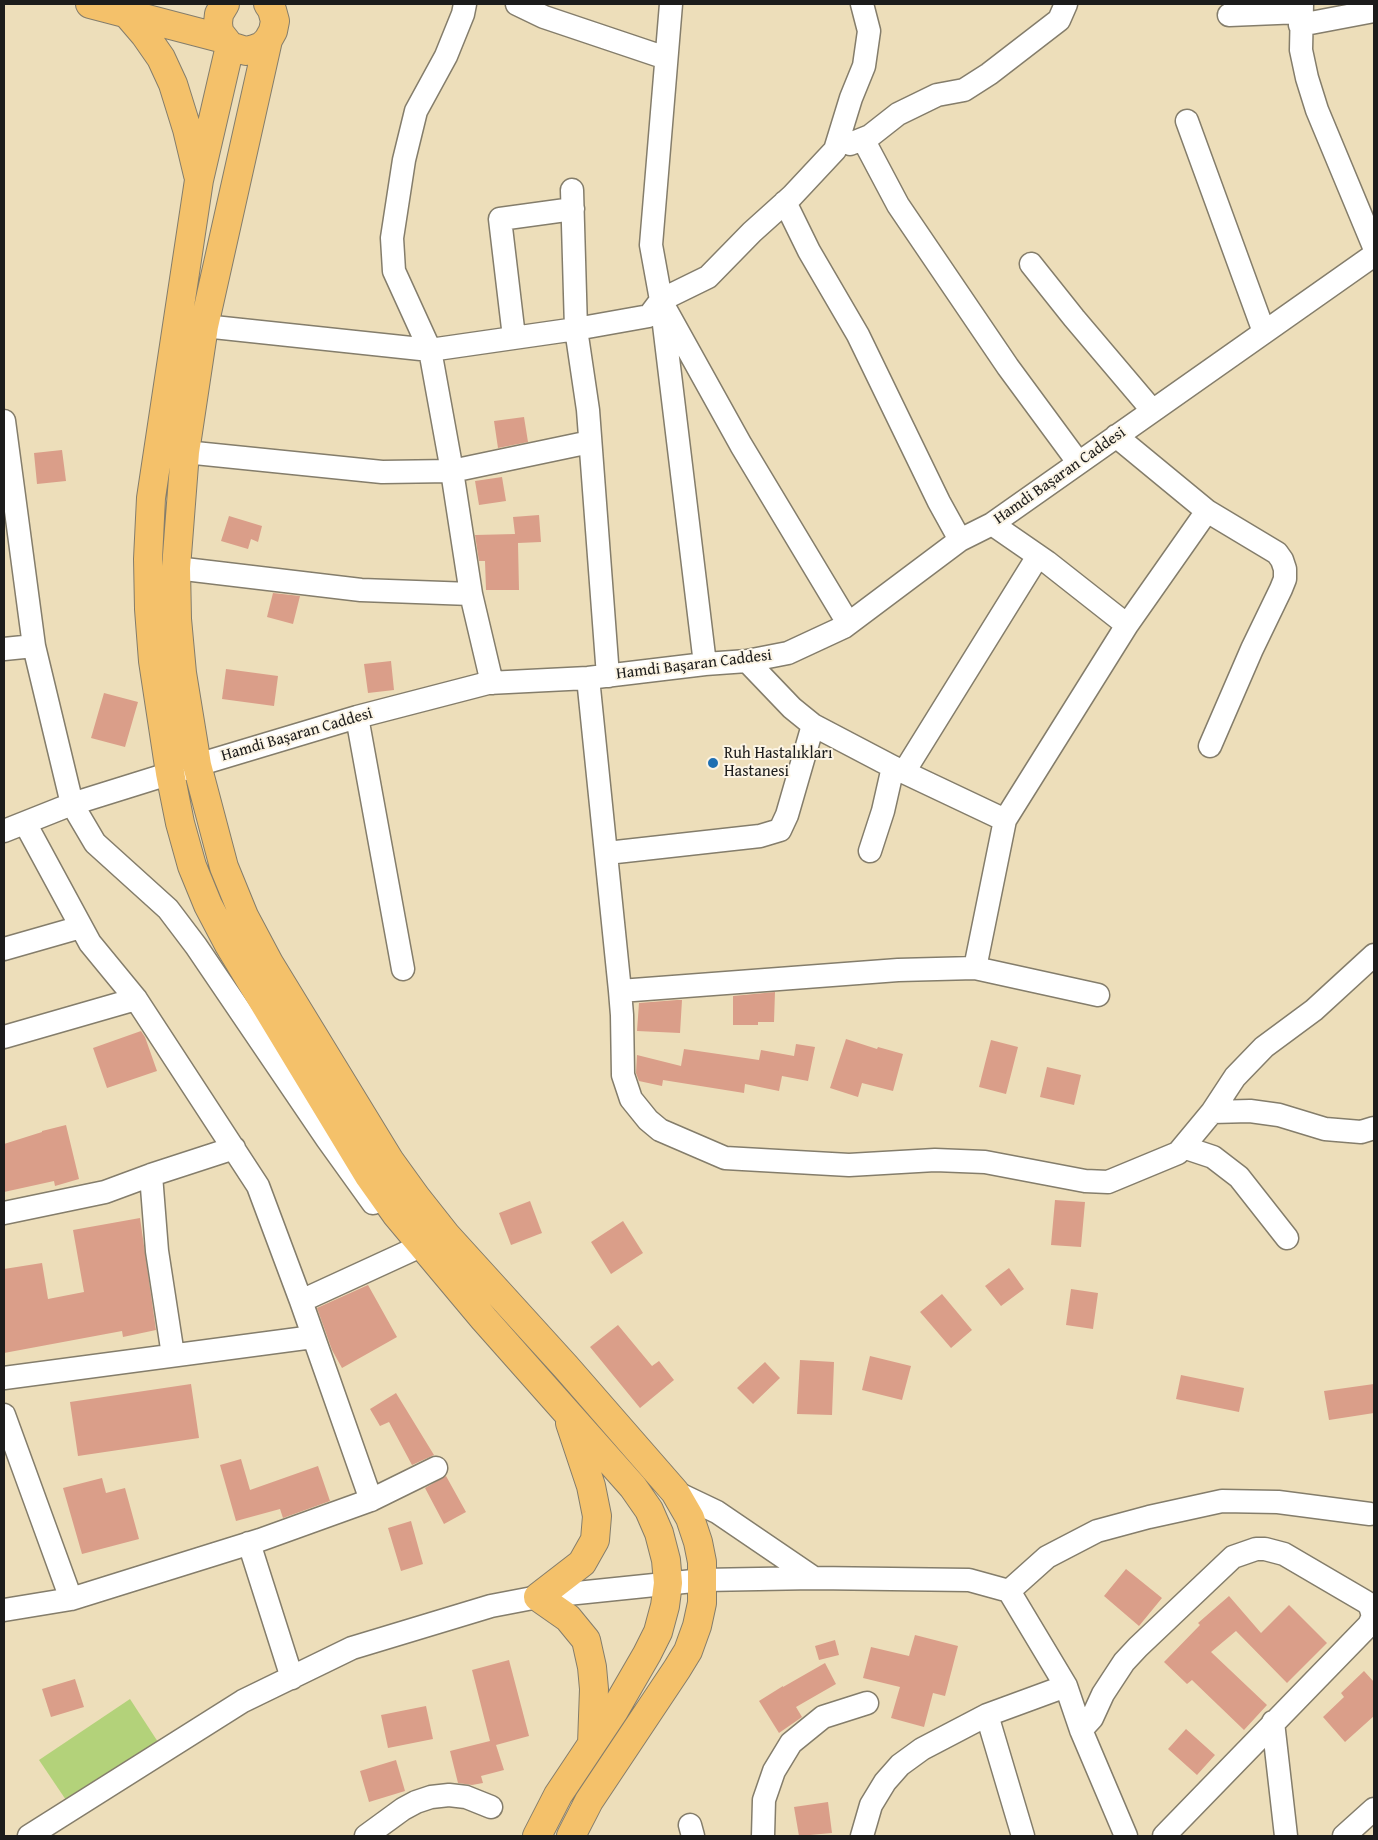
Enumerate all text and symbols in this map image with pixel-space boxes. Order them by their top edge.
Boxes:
street label: Hamdi Başaran Caddesi [990,423,1130,529]
street label: Hamdi Başaran Caddesi [615,646,773,684]
street label: Hamdi Başaran Caddesi [219,704,375,766]
place label: Ruh Hastalıkları Hastanesi [724,744,832,782]
marker: Ruh Hastalıkları Hastanesi [706,756,720,770]

